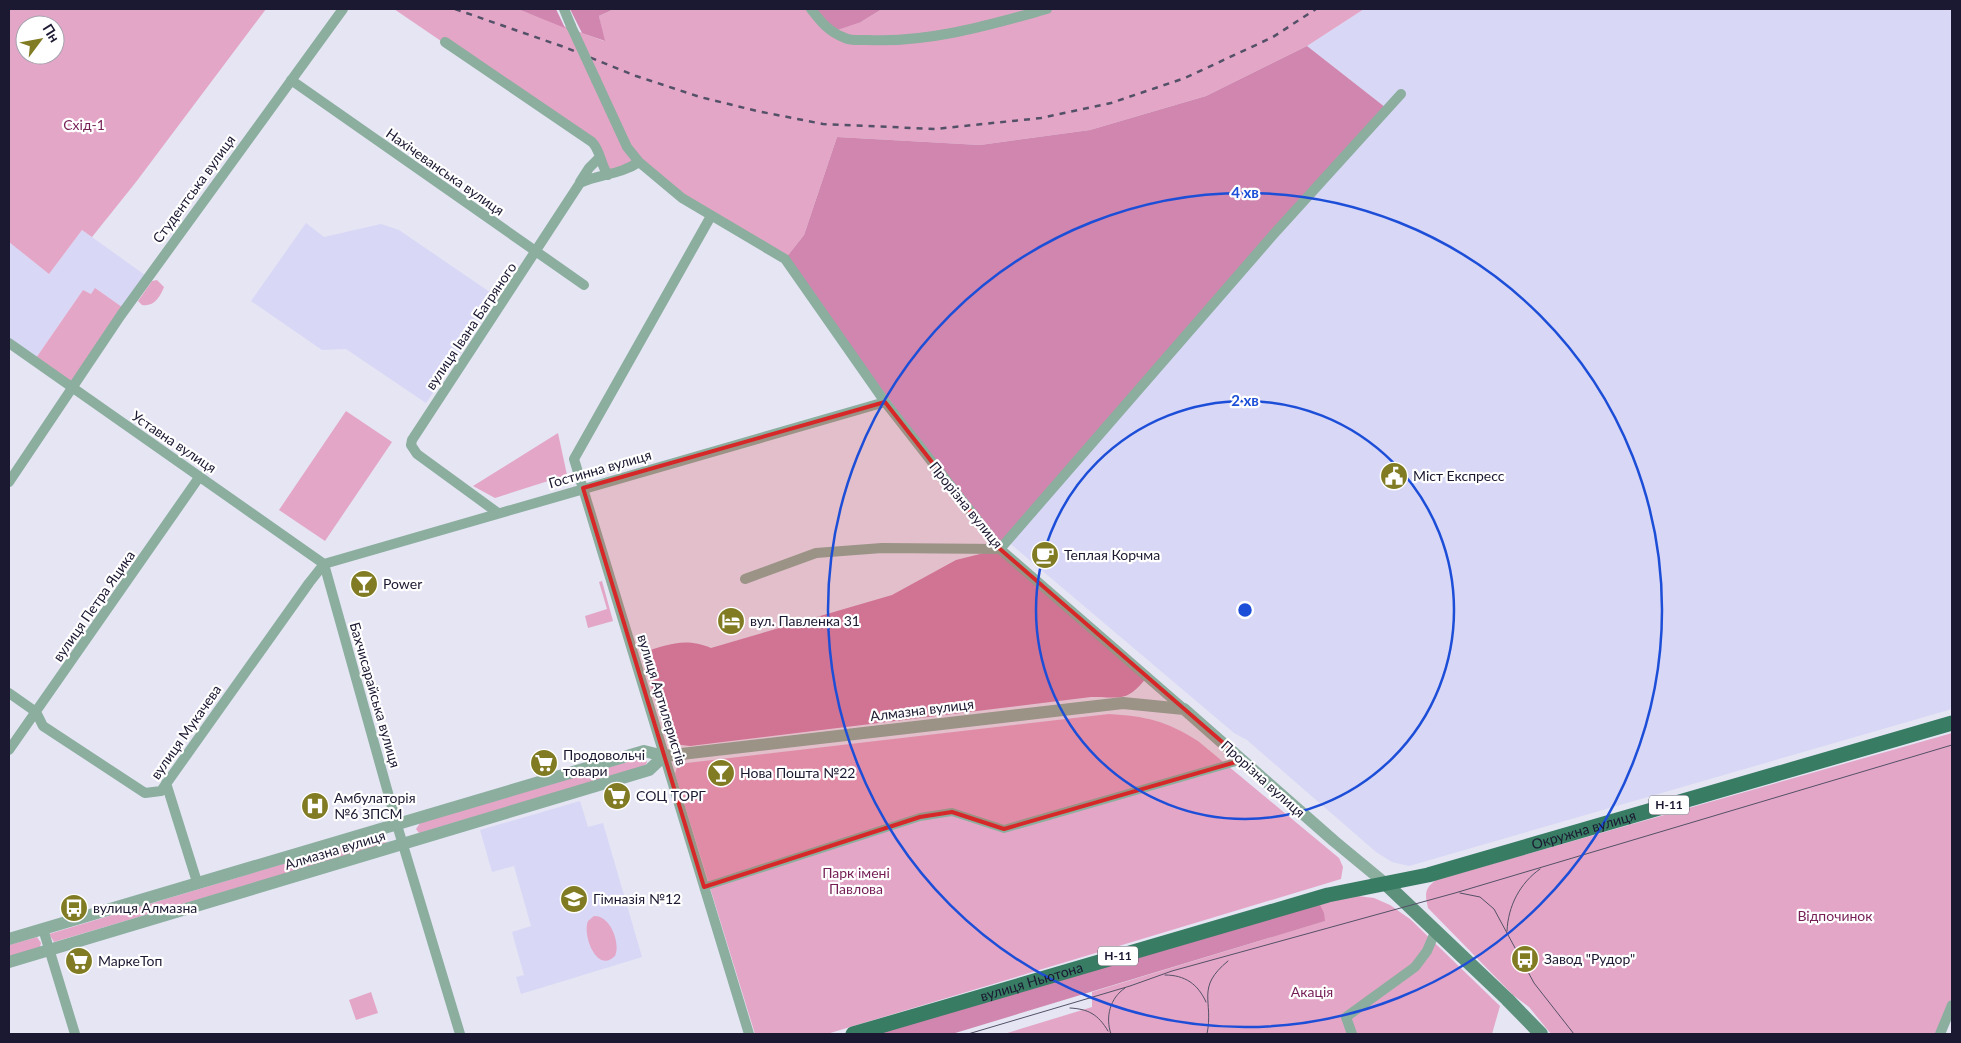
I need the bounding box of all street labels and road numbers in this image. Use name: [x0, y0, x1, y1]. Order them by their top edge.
street label: Нахічеванська вулиця: [383, 124, 508, 219]
street label: Студентська вулиця: [149, 131, 239, 246]
street label: вулиця Івана Багряного: [422, 259, 520, 393]
street label: Уставна вулиця: [129, 407, 220, 476]
street label: Гостинна вулиця: [547, 446, 653, 491]
street label: Прорізна вулиця: [926, 458, 1007, 552]
street label: вулиця Петра Яцика: [49, 547, 138, 664]
street label: Бахчисарайська вулиця: [347, 620, 404, 770]
street label: вулиця Артилеристів: [634, 632, 691, 768]
street label: вулиця Мукачева: [147, 681, 224, 782]
street label: Алмазна вулиця: [869, 695, 975, 724]
street label: Прорізна вулиця: [1218, 737, 1309, 821]
road number: Н-11: [1649, 796, 1689, 814]
street label: Окружна вулиця: [1529, 806, 1638, 853]
street label: Алмазна вулиця: [283, 826, 387, 873]
road number: Н-11: [1098, 946, 1138, 966]
street label: вулиця Ньютона: [978, 958, 1085, 1004]

